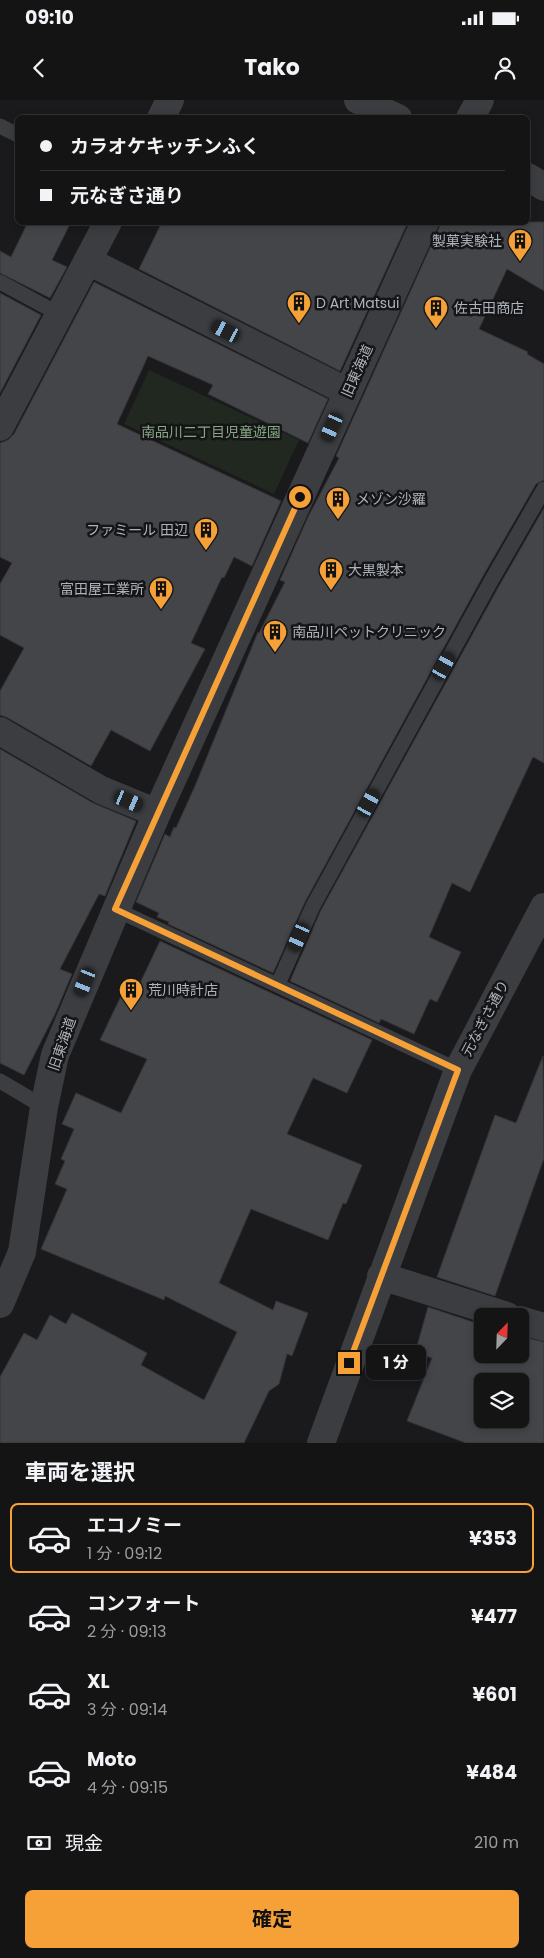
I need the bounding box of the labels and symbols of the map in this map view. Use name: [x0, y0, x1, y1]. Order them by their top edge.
building icon: 製菓実験社: [507, 228, 533, 262]
place label: 製菓実験社: [432, 231, 502, 251]
building icon: D Art Matsui: [286, 290, 312, 324]
place label: D Art Matsui: [316, 293, 399, 313]
building icon: 佐古田商店: [423, 295, 449, 329]
place label: 佐古田商店: [454, 298, 524, 318]
car: [209, 318, 242, 344]
street label: 旧東海道: [336, 341, 378, 401]
car: [319, 410, 344, 444]
park label: 南品川二丁目児童遊園: [141, 422, 281, 442]
route start: [289, 486, 311, 508]
building icon: メゾン沙羅: [325, 486, 351, 520]
place label: メゾン沙羅: [356, 489, 426, 509]
building icon: ファミール 田辺: [193, 517, 219, 551]
place label: ファミール 田辺: [86, 520, 188, 540]
building icon: 大黒製本: [318, 557, 344, 591]
place label: 大黒製本: [348, 560, 404, 580]
building icon: 富田屋工業所: [148, 576, 174, 610]
place label: 富田屋工業所: [60, 579, 144, 599]
building icon: 南品川ペットクリニック: [262, 619, 288, 653]
place label: 南品川ペットクリニック: [292, 622, 446, 642]
car: [430, 649, 457, 683]
car: [355, 786, 382, 820]
car: [112, 788, 145, 814]
car: [286, 920, 311, 954]
car: [72, 965, 97, 999]
street label: 元なぎさ通り: [456, 976, 514, 1060]
building icon: 荒川時計店: [118, 977, 144, 1011]
place label: 荒川時計店: [148, 980, 218, 1000]
street label: 旧東海道: [43, 1014, 81, 1074]
north arrow: [474, 1308, 529, 1362]
callout: 1 分: [366, 1346, 426, 1380]
route end: [338, 1352, 360, 1374]

